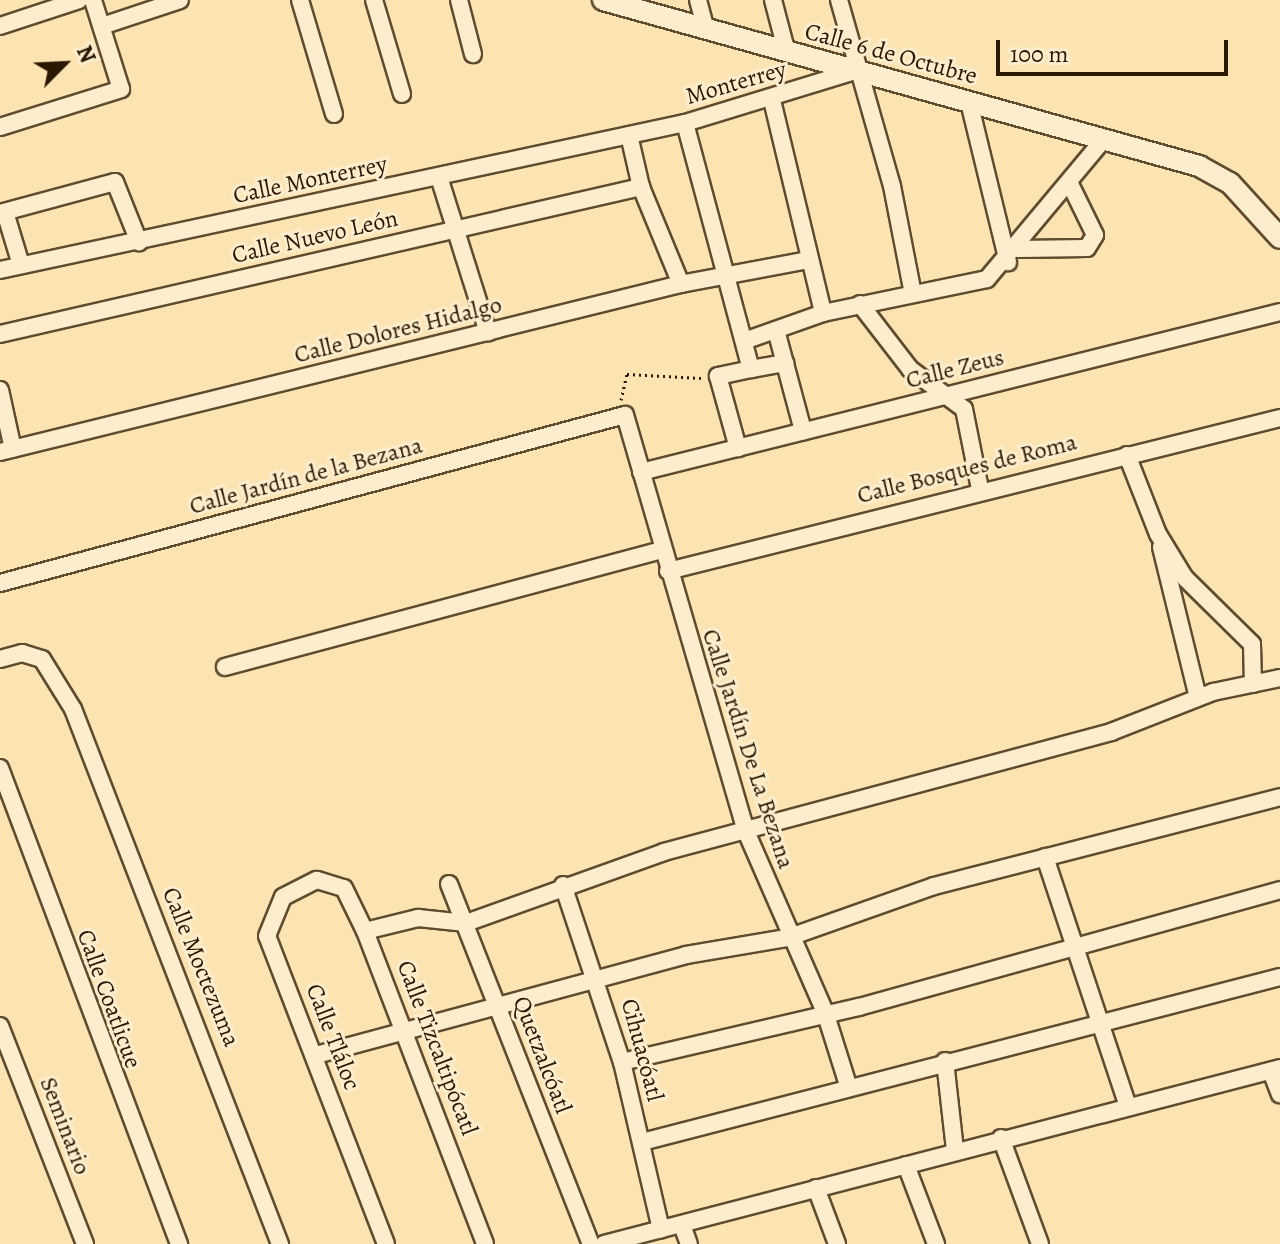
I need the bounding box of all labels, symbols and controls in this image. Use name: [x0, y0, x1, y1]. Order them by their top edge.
street label: Calle 6 de Octubre: [802, 17, 980, 91]
north arrow: [24, 24, 104, 104]
scale bar: [1000, 24, 1232, 74]
text: 100 m: [1010, 38, 1069, 70]
text: N: [69, 41, 103, 68]
street label: Monterrey: [682, 55, 790, 111]
street label: Calle Monterrey: [230, 150, 390, 210]
street label: Calle Nuevo León: [229, 204, 401, 270]
street label: Calle Dolores Hidalgo: [291, 290, 505, 370]
street label: Calle Zeus: [903, 343, 1007, 395]
street label: Calle Bosques de Roma: [854, 428, 1080, 510]
street label: Calle Jardín de la Bezana: [186, 431, 426, 521]
street label: Calle Jardín De La Bezana: [696, 626, 800, 872]
street label: Calle Moctezuma: [156, 883, 246, 1051]
street label: Calle Coatlicue: [71, 926, 147, 1072]
street label: Calle Tizcaltipócatl: [390, 957, 484, 1139]
street label: Calle Tláloc: [300, 980, 366, 1094]
street label: Quetzalcóatl: [506, 992, 578, 1118]
street label: Cihuacóatl: [614, 996, 670, 1104]
street label: Seminario: [33, 1073, 97, 1179]

